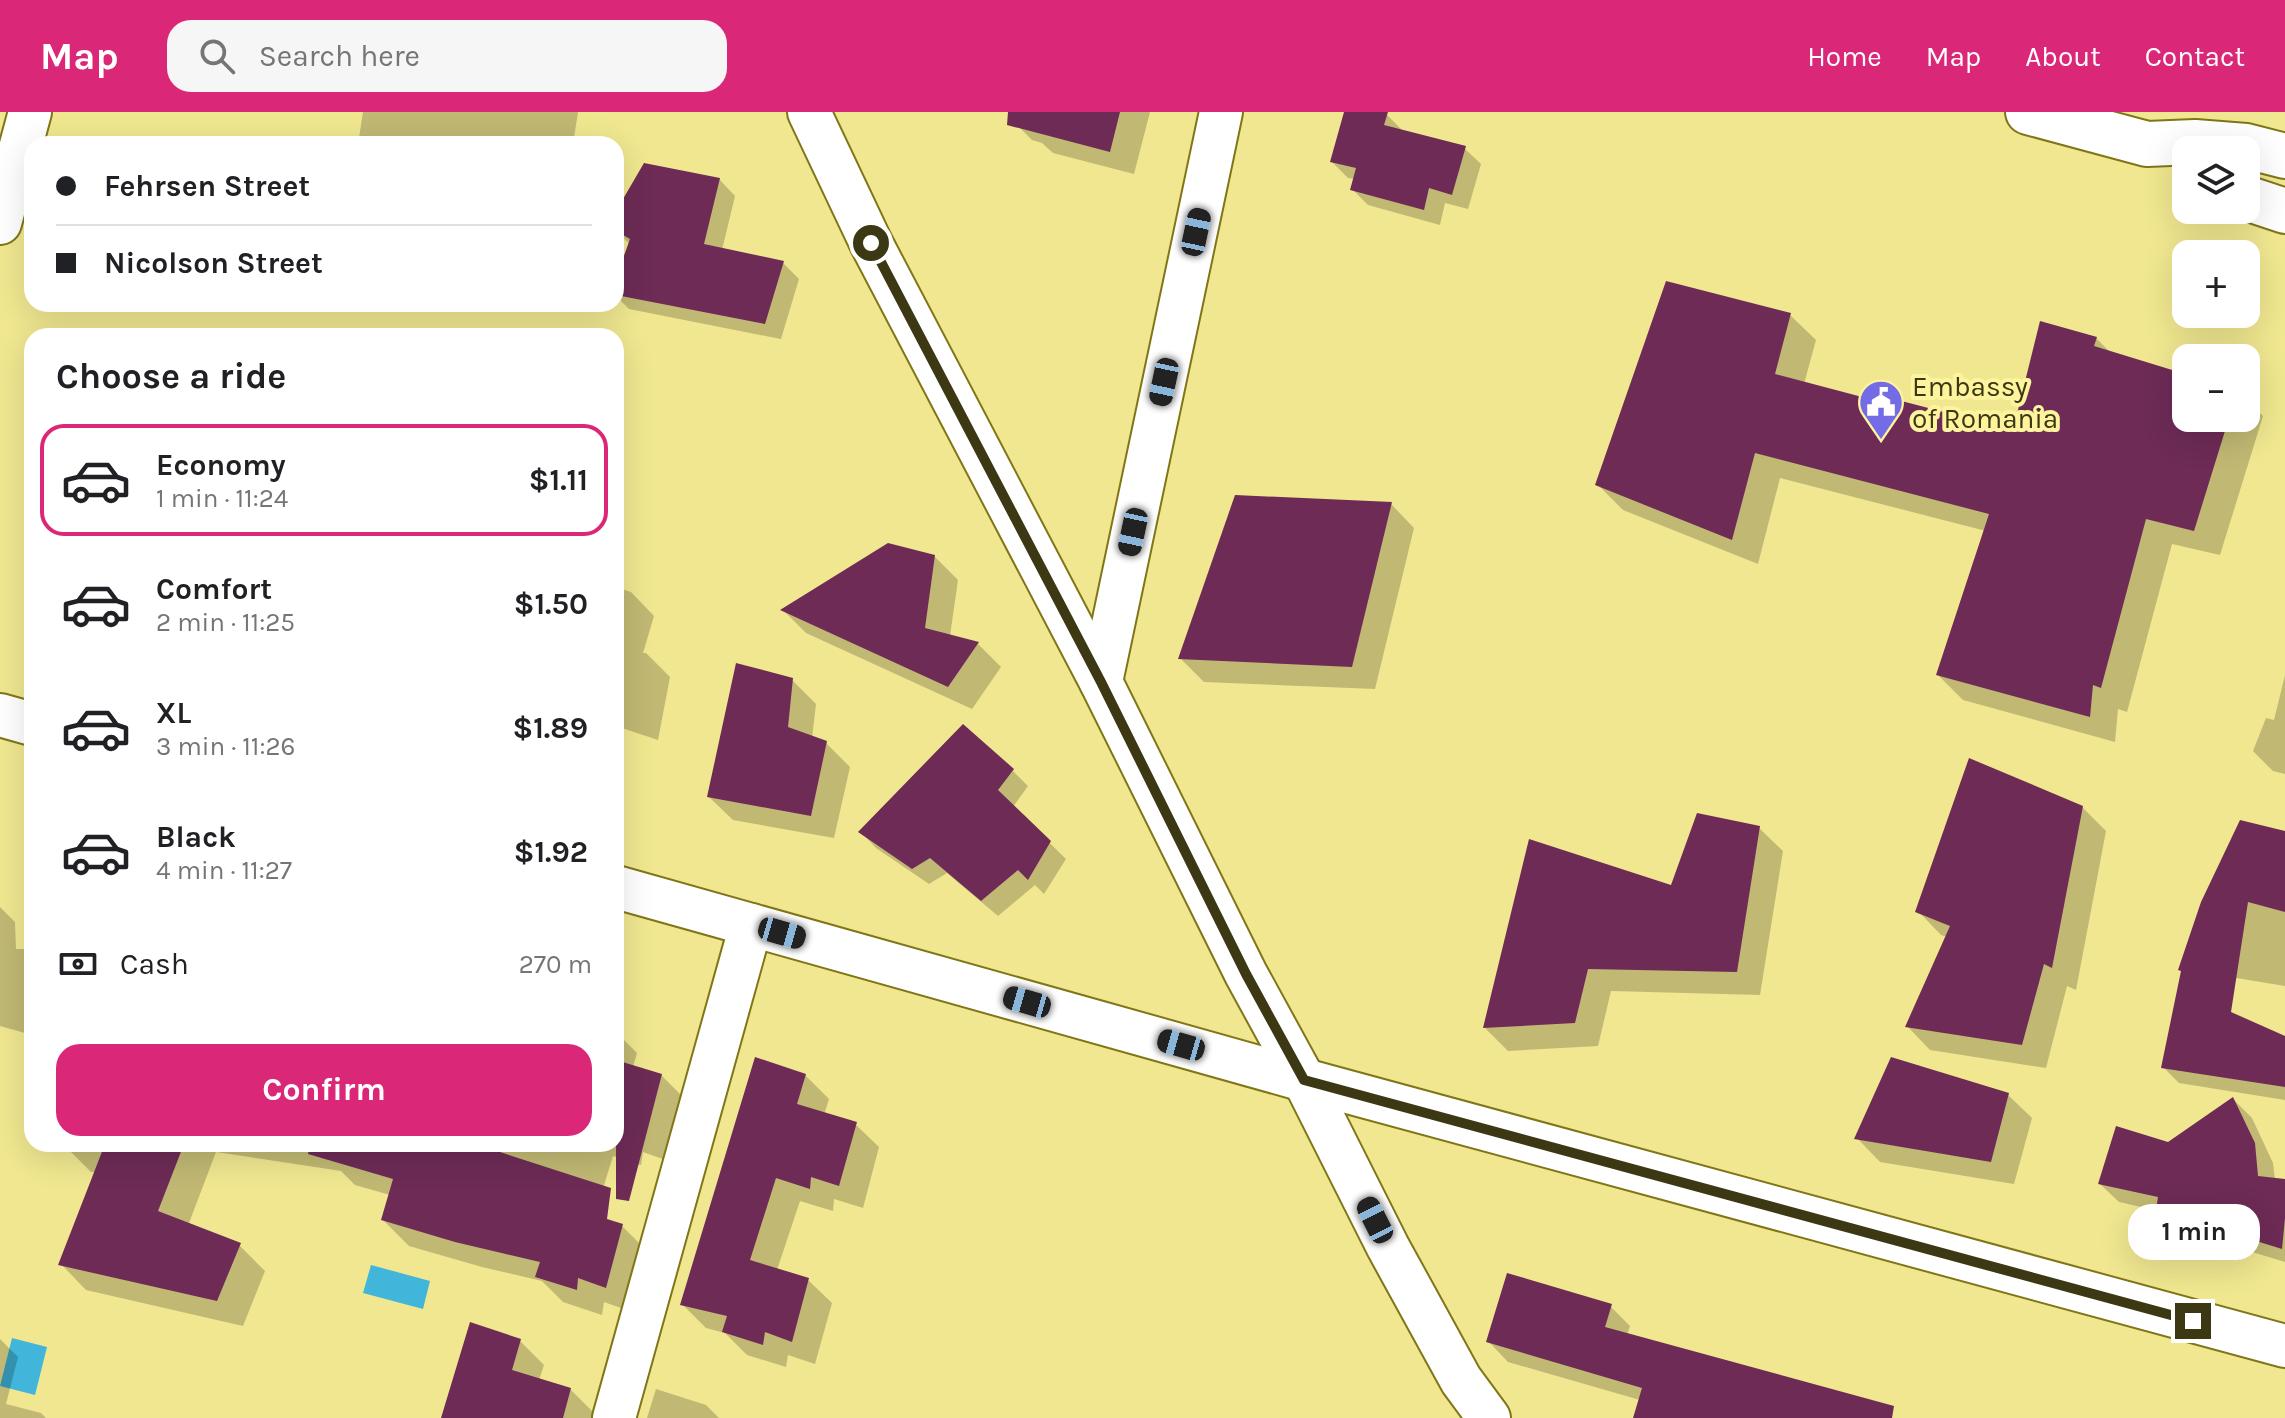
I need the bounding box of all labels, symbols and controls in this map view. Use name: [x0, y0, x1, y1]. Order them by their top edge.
search box: [167, 20, 727, 92]
text: Map: [40, 34, 119, 79]
icon: search: [195, 34, 239, 78]
text: Search here: [259, 38, 420, 74]
text: Home: [1807, 40, 1882, 73]
text: Map: [1926, 40, 1981, 73]
text: About: [2025, 40, 2101, 73]
text: Contact: [2145, 40, 2245, 73]
map controls: [2172, 136, 2260, 432]
button: layers: [2172, 136, 2260, 224]
text: Fehrsen Street: [104, 168, 310, 204]
car: [1179, 206, 1213, 258]
route start: [853, 225, 889, 261]
button: +: [2172, 240, 2260, 328]
text: Nicolson Street: [104, 245, 323, 281]
button: −: [2172, 344, 2260, 432]
text: Choose a ride: [56, 355, 286, 397]
car: [1147, 356, 1181, 408]
place label: Embassy of Romania: [1912, 370, 2058, 435]
public building icon: Embassy of Romania: [1857, 378, 1905, 441]
icon: car: [60, 444, 132, 516]
text: Economy: [156, 447, 286, 483]
text: $1.11: [529, 462, 588, 498]
text: 1 min · 11:24: [156, 483, 288, 514]
car: [1116, 506, 1150, 558]
icon: car: [60, 568, 132, 640]
text: Comfort: [156, 571, 272, 607]
text: $1.50: [514, 586, 588, 622]
text: 2 min · 11:25: [156, 607, 295, 638]
icon: car: [60, 692, 132, 764]
text: XL: [156, 695, 191, 731]
text: $1.89: [512, 710, 588, 746]
text: 3 min · 11:26: [156, 731, 295, 762]
icon: car: [60, 816, 132, 888]
text: Black: [156, 819, 236, 855]
text: $1.92: [514, 834, 588, 870]
text: 4 min · 11:27: [156, 855, 292, 886]
car: [756, 915, 808, 951]
icon: cash: [56, 942, 100, 986]
text: Cash: [120, 946, 189, 982]
text: 270 m: [519, 949, 592, 980]
car: [1001, 984, 1053, 1020]
car: [1155, 1027, 1207, 1063]
button: Confirm: [56, 1044, 592, 1136]
car: [1353, 1193, 1397, 1247]
callout: 1 min: [2127, 1205, 2259, 1261]
text: 1 min: [2161, 1216, 2227, 1247]
route end: [2175, 1303, 2211, 1339]

